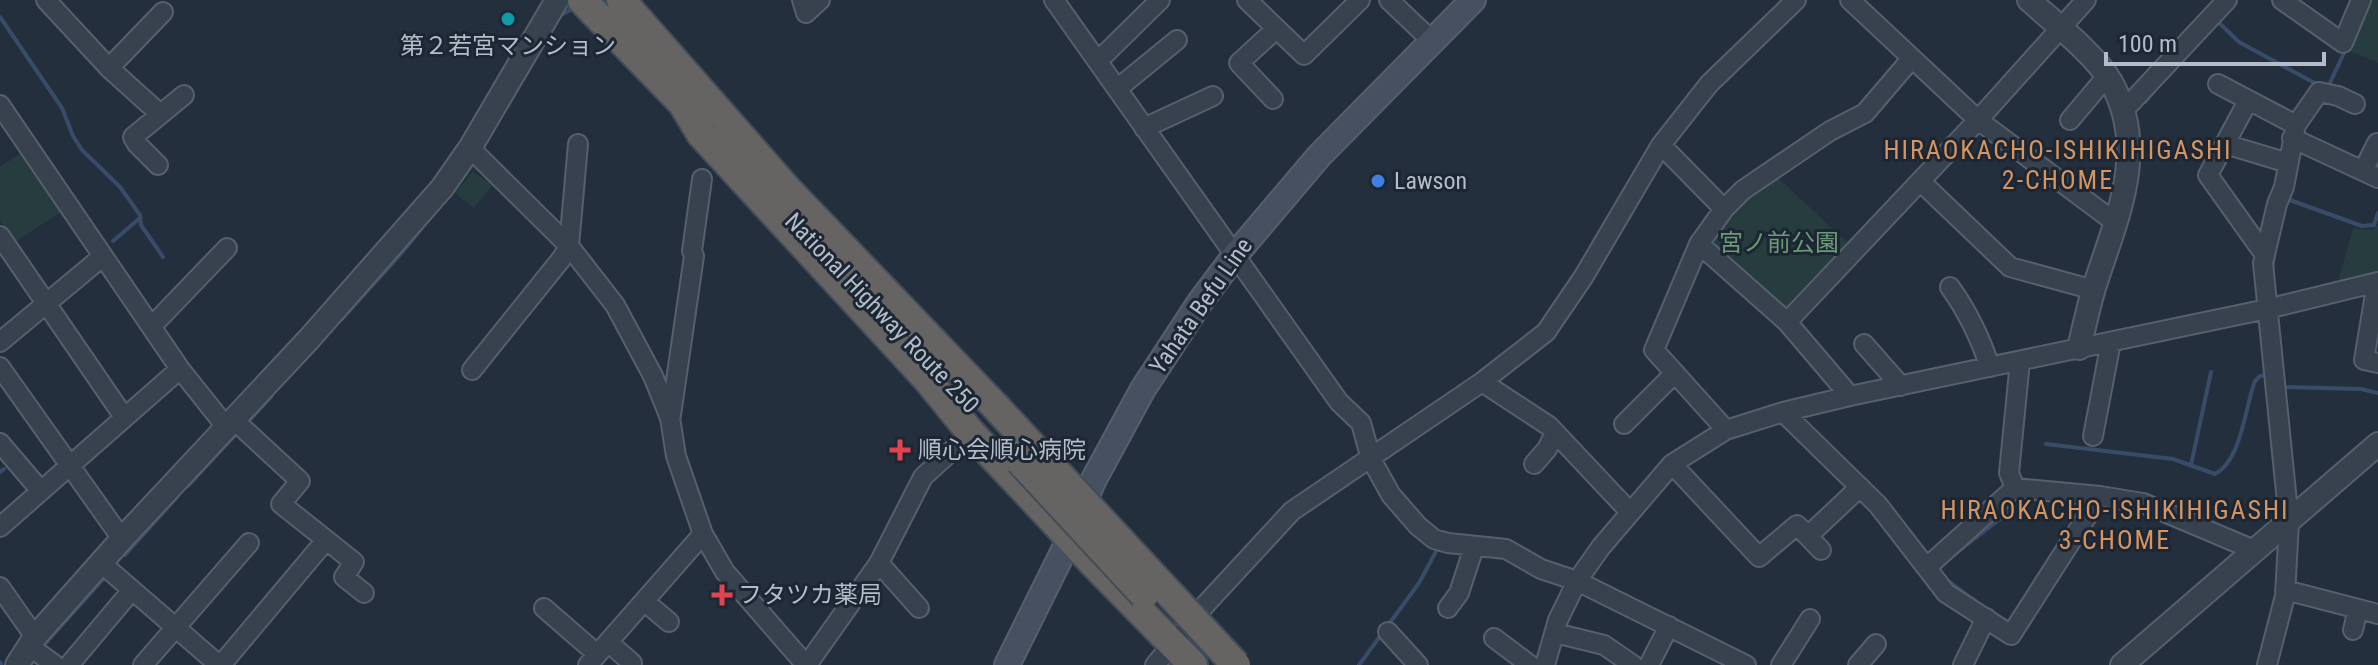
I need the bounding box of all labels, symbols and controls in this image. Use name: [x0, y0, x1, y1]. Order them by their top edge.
marker: 第２若宮マンション: [499, 10, 517, 28]
scale bar: [2106, 16, 2324, 66]
text: 100 m: [2118, 30, 2177, 58]
place label: 第２若宮マンション: [400, 32, 616, 60]
district label: HIRAOKACHO-ISHIKIHIGASHI 2-CHOME: [1883, 135, 2233, 195]
place label: Lawson: [1394, 167, 1467, 195]
marker: Lawson: [1369, 172, 1387, 190]
street label: National Highway Route 250: [779, 207, 985, 419]
park label: 宮ノ前公園: [1719, 229, 1839, 257]
street label: Yahata Befu Line: [1144, 233, 1258, 379]
place label: 順心会順心病院: [918, 436, 1086, 464]
marker: 順心会順心病院: [889, 439, 911, 461]
district label: HIRAOKACHO-ISHIKIHIGASHI 3-CHOME: [1940, 495, 2290, 555]
place label: フタツカ薬局: [738, 581, 882, 609]
marker: フタツカ薬局: [713, 586, 731, 604]

